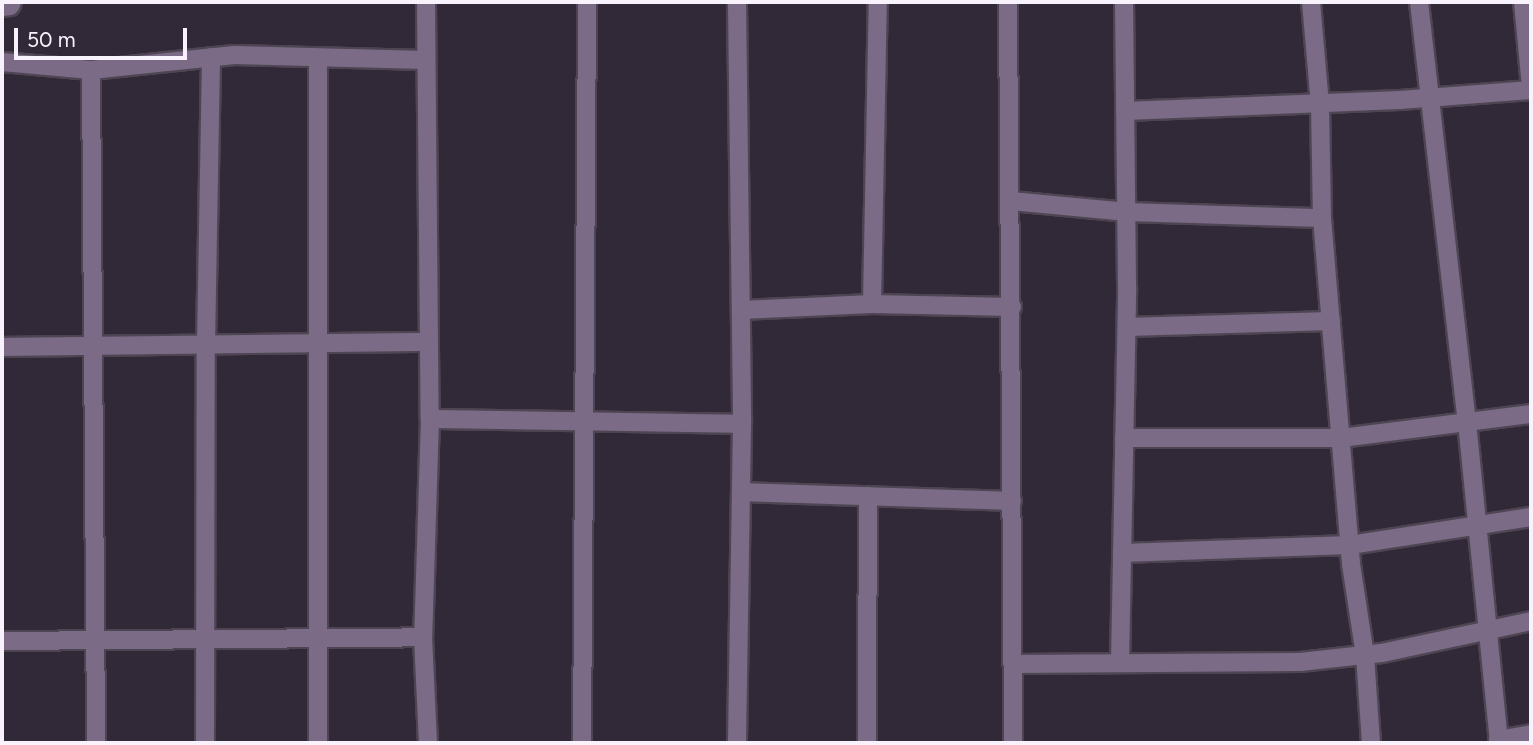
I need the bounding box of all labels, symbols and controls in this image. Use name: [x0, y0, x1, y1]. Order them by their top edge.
scale bar: [18, 14, 191, 58]
text: 50 m: [27, 27, 76, 52]

